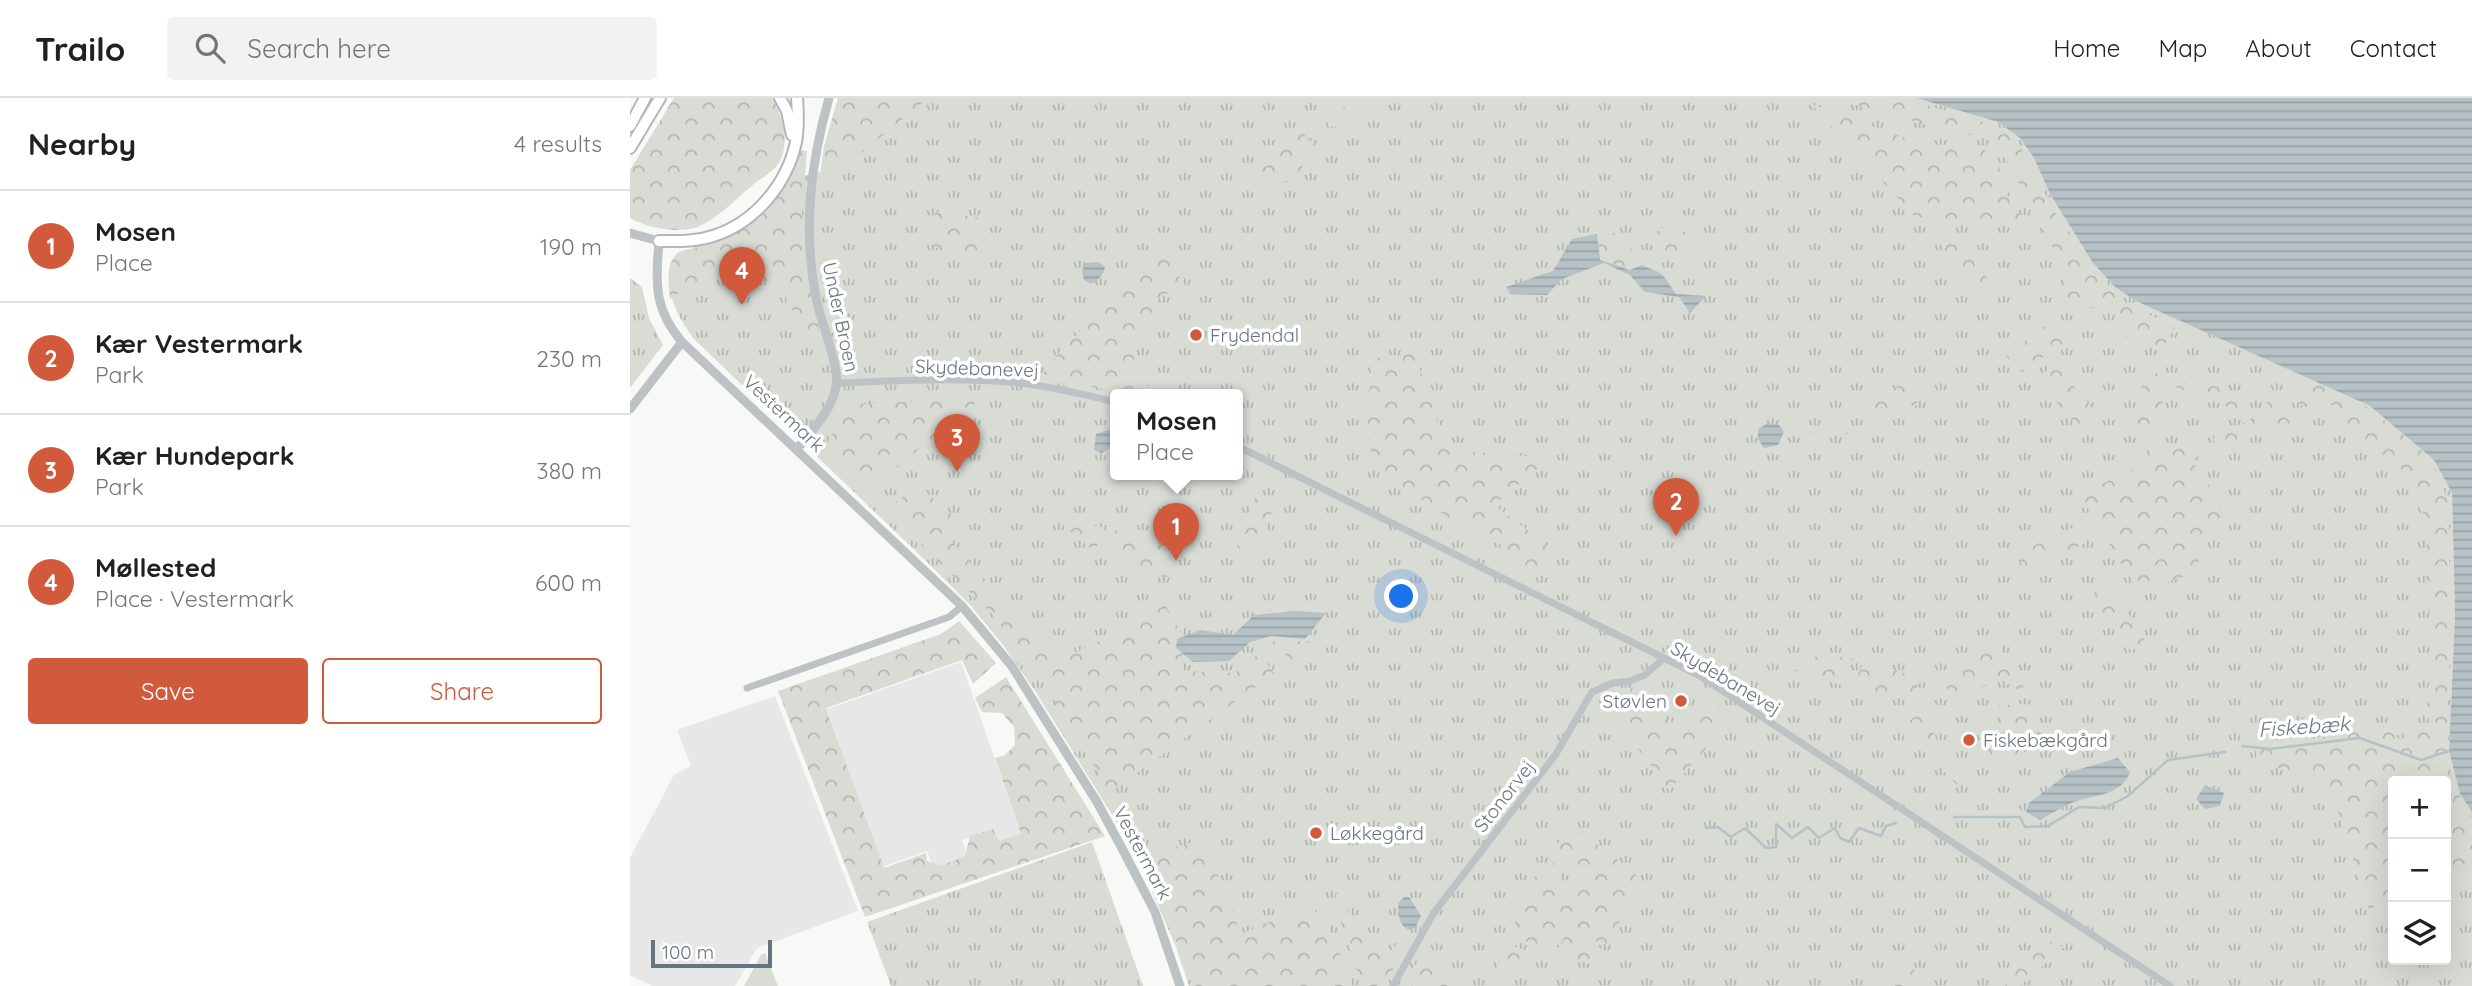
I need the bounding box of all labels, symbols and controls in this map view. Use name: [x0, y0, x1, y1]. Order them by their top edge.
search box: [167, 17, 657, 80]
text: Trailo: [35, 28, 125, 69]
icon: search: [191, 29, 229, 67]
text: Search here: [247, 32, 391, 65]
text: Home: [2053, 33, 2120, 63]
text: Map: [2158, 33, 2207, 63]
text: About: [2245, 33, 2312, 63]
text: Contact: [2350, 33, 2437, 63]
text: Nearby: [28, 125, 136, 163]
text: 4 results: [514, 129, 602, 158]
text: Mosen: [95, 215, 176, 248]
text: 1: [47, 232, 55, 261]
text: 190 m: [540, 232, 602, 261]
pin: 4: [719, 247, 765, 305]
text: Place: [95, 248, 153, 277]
street label: Under Broen: [818, 260, 864, 374]
place label: Frydendal: [1210, 323, 1299, 347]
text: Kær Vestermark: [95, 327, 303, 360]
marker: Frydendal: [1188, 327, 1204, 343]
text: 2: [44, 344, 58, 373]
text: 230 m: [536, 344, 602, 373]
street label: Skydebanevej: [914, 354, 1040, 382]
text: Park: [95, 360, 144, 389]
street label: Vestermark: [738, 369, 830, 457]
popup: [1110, 389, 1243, 480]
text: Mosen: [1136, 404, 1217, 437]
pin: 3: [934, 414, 980, 472]
text: Place: [1136, 437, 1194, 466]
text: Kær Hundepark: [95, 439, 295, 472]
text: 3: [45, 456, 57, 485]
text: 380 m: [537, 456, 602, 485]
text: Park: [95, 472, 144, 501]
pin: 2: [1653, 478, 1699, 536]
pin: 1: [1153, 503, 1199, 561]
text: Møllested: [95, 551, 216, 584]
text: 4: [44, 568, 58, 597]
text: 600 m: [535, 568, 602, 597]
your location: [1384, 579, 1418, 613]
text: Place · Vestermark: [95, 584, 294, 613]
street label: Skydebanevej: [1667, 636, 1785, 720]
button: Save: [28, 658, 308, 724]
button: Share: [322, 658, 602, 724]
place label: Støvlen: [1603, 689, 1667, 713]
marker: Støvlen: [1673, 693, 1689, 709]
water label: Fiskebæk: [2257, 710, 2352, 742]
place label: Fiskebækgård: [1983, 728, 2108, 752]
marker: Fiskebækgård: [1961, 732, 1977, 748]
street label: Stonorvej: [1468, 755, 1540, 837]
map controls: [2388, 776, 2451, 965]
button: +: [2388, 776, 2451, 839]
street label: Vestermark: [1108, 802, 1178, 904]
place label: Løkkegård: [1330, 821, 1424, 845]
marker: Løkkegård: [1308, 825, 1324, 841]
button: −: [2388, 839, 2451, 902]
button: layers: [2388, 902, 2451, 965]
scale bar: [651, 937, 772, 969]
text: 100 m: [662, 940, 714, 964]

